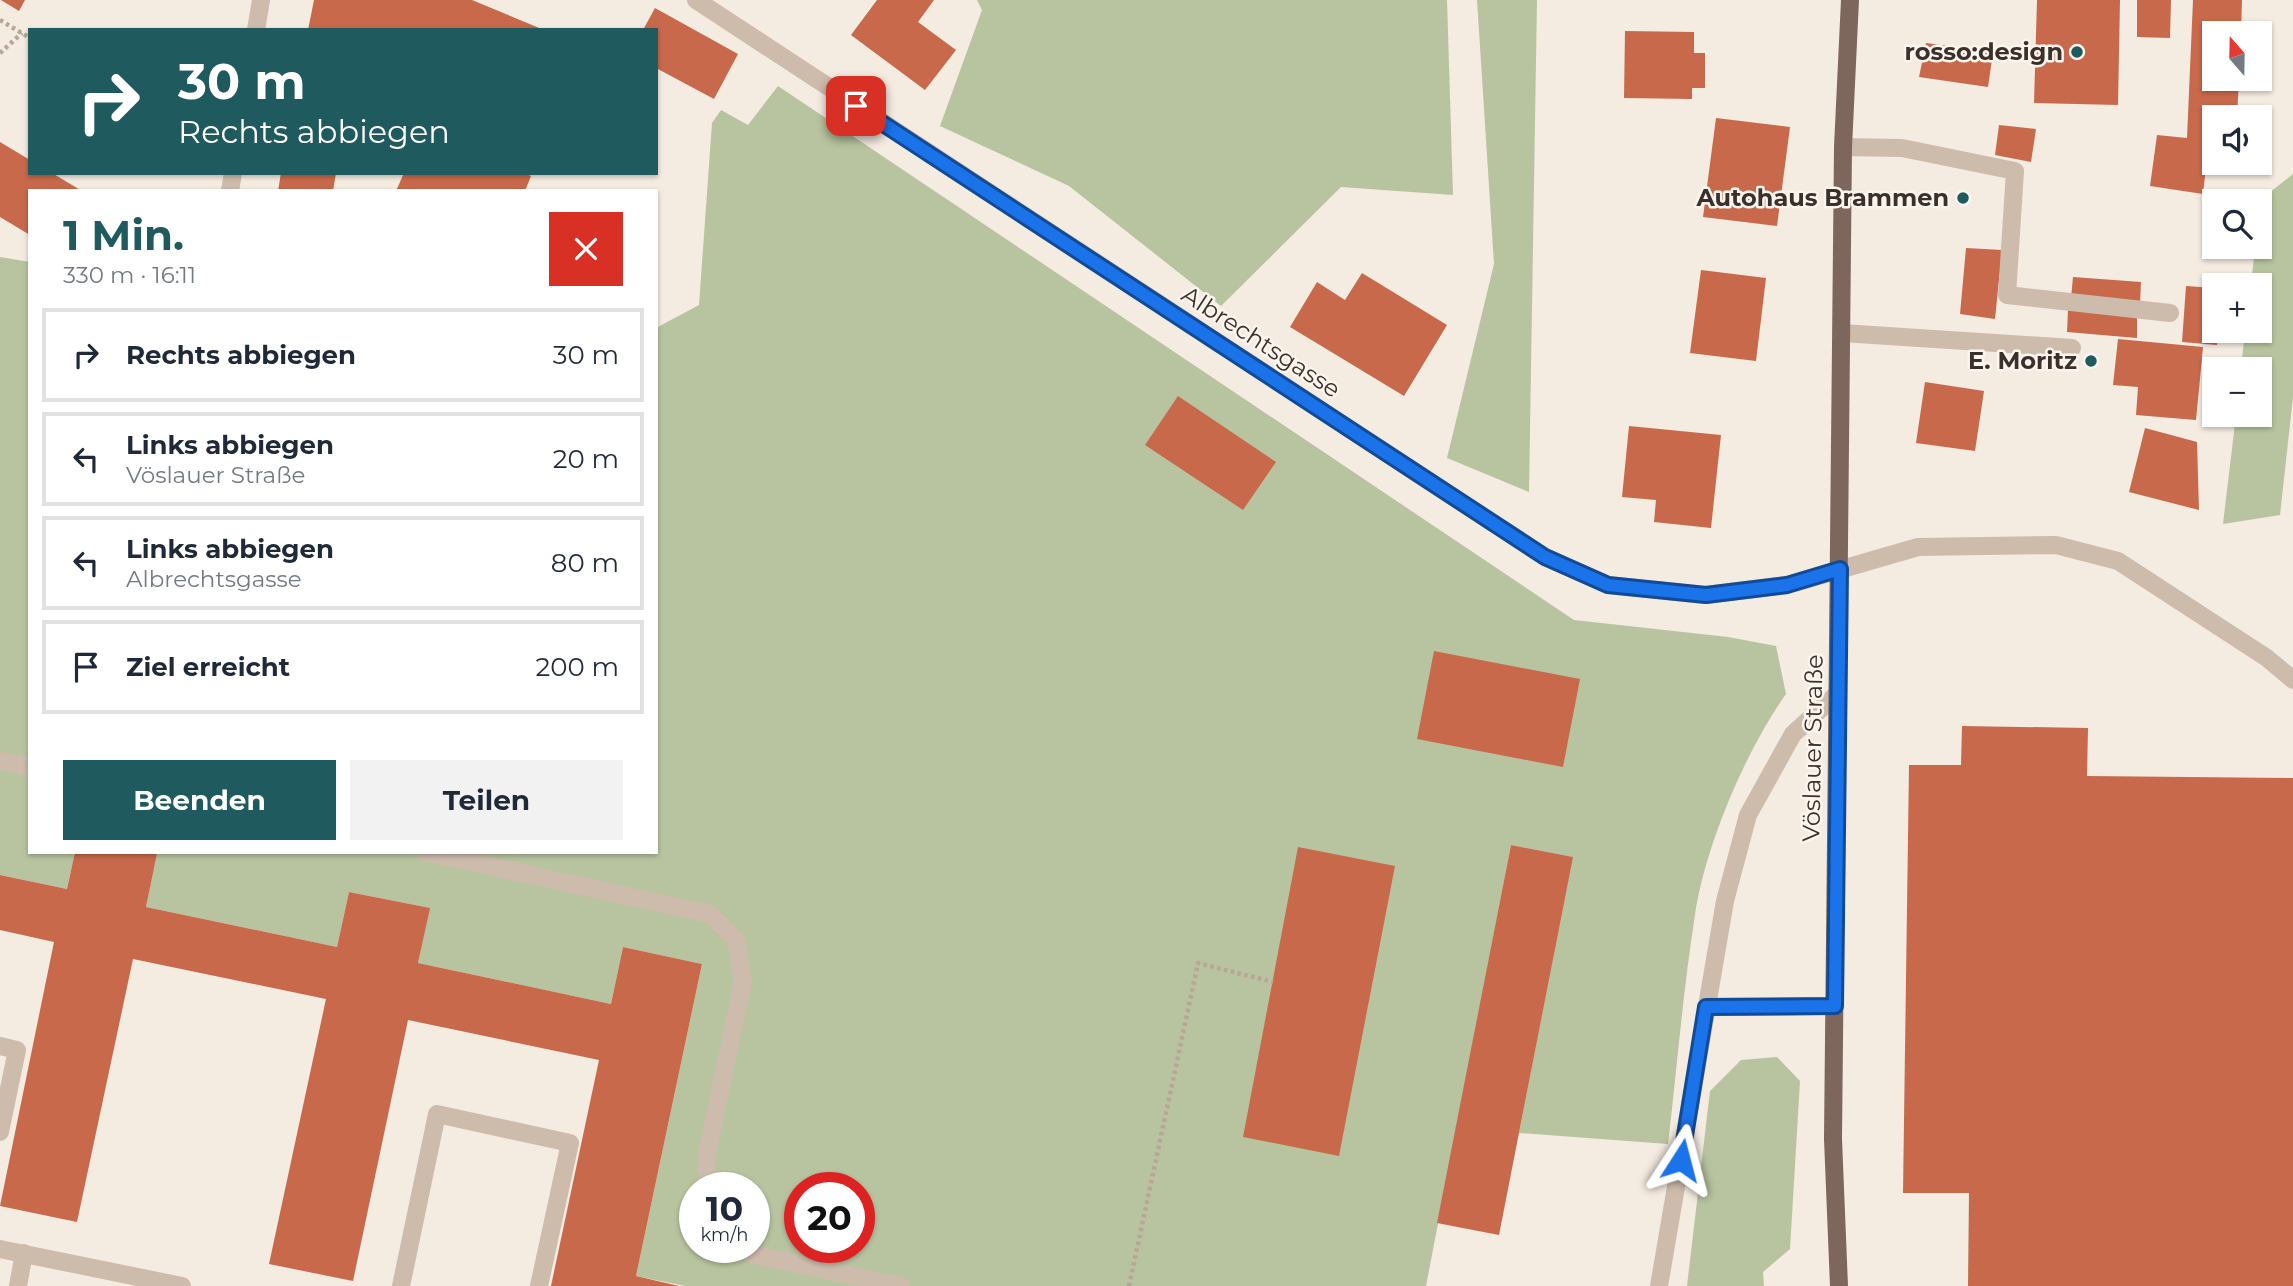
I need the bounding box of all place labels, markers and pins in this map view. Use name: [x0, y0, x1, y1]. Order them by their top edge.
place label: rosso:design: [1905, 37, 2063, 66]
marker: rosso:design: [2069, 44, 2085, 60]
pin: [826, 76, 886, 136]
place label: Autohaus Brammen: [1695, 183, 1949, 212]
marker: Autohaus Brammen: [1955, 190, 1971, 206]
place label: E. Moritz: [1968, 346, 2077, 375]
marker: E. Moritz: [2083, 353, 2099, 369]

